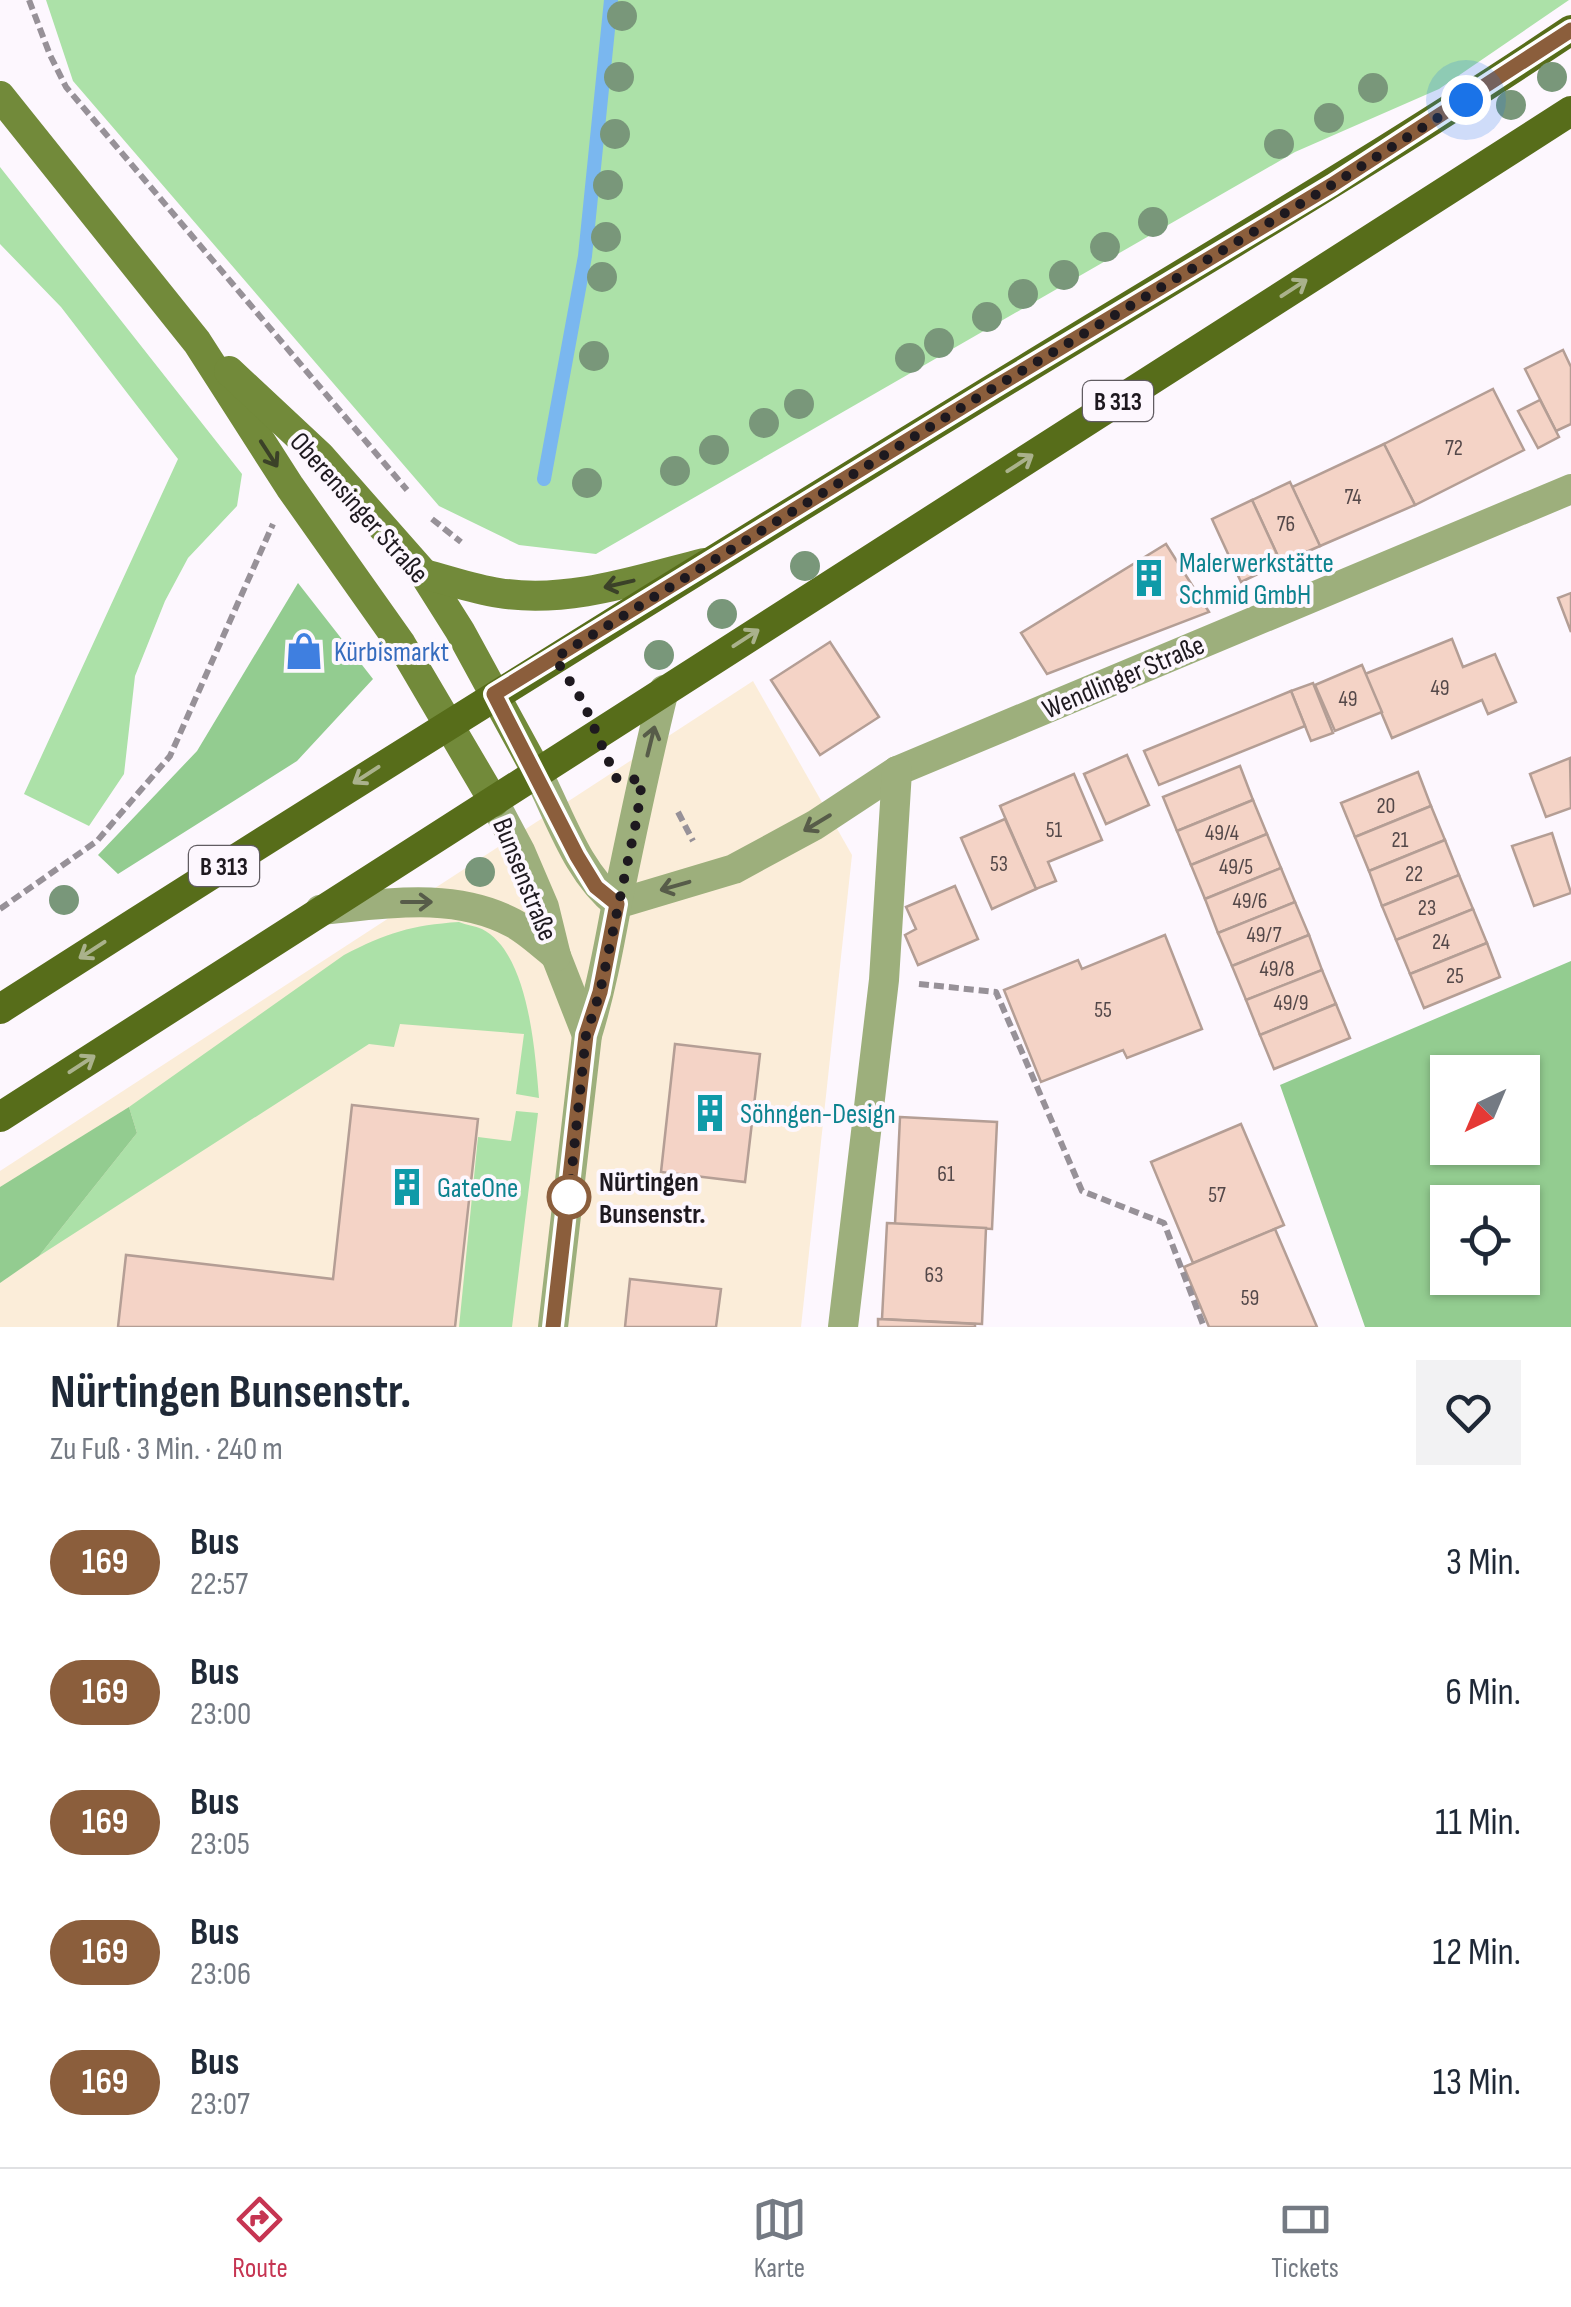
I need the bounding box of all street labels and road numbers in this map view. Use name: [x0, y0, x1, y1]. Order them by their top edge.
road number: B 313: [1083, 381, 1153, 421]
street label: Oberensinger Straße: [283, 426, 435, 590]
street label: Wendlinger Straße: [1038, 629, 1209, 726]
street label: Bunsenstraße: [485, 813, 564, 946]
road number: B 313: [189, 846, 259, 886]

